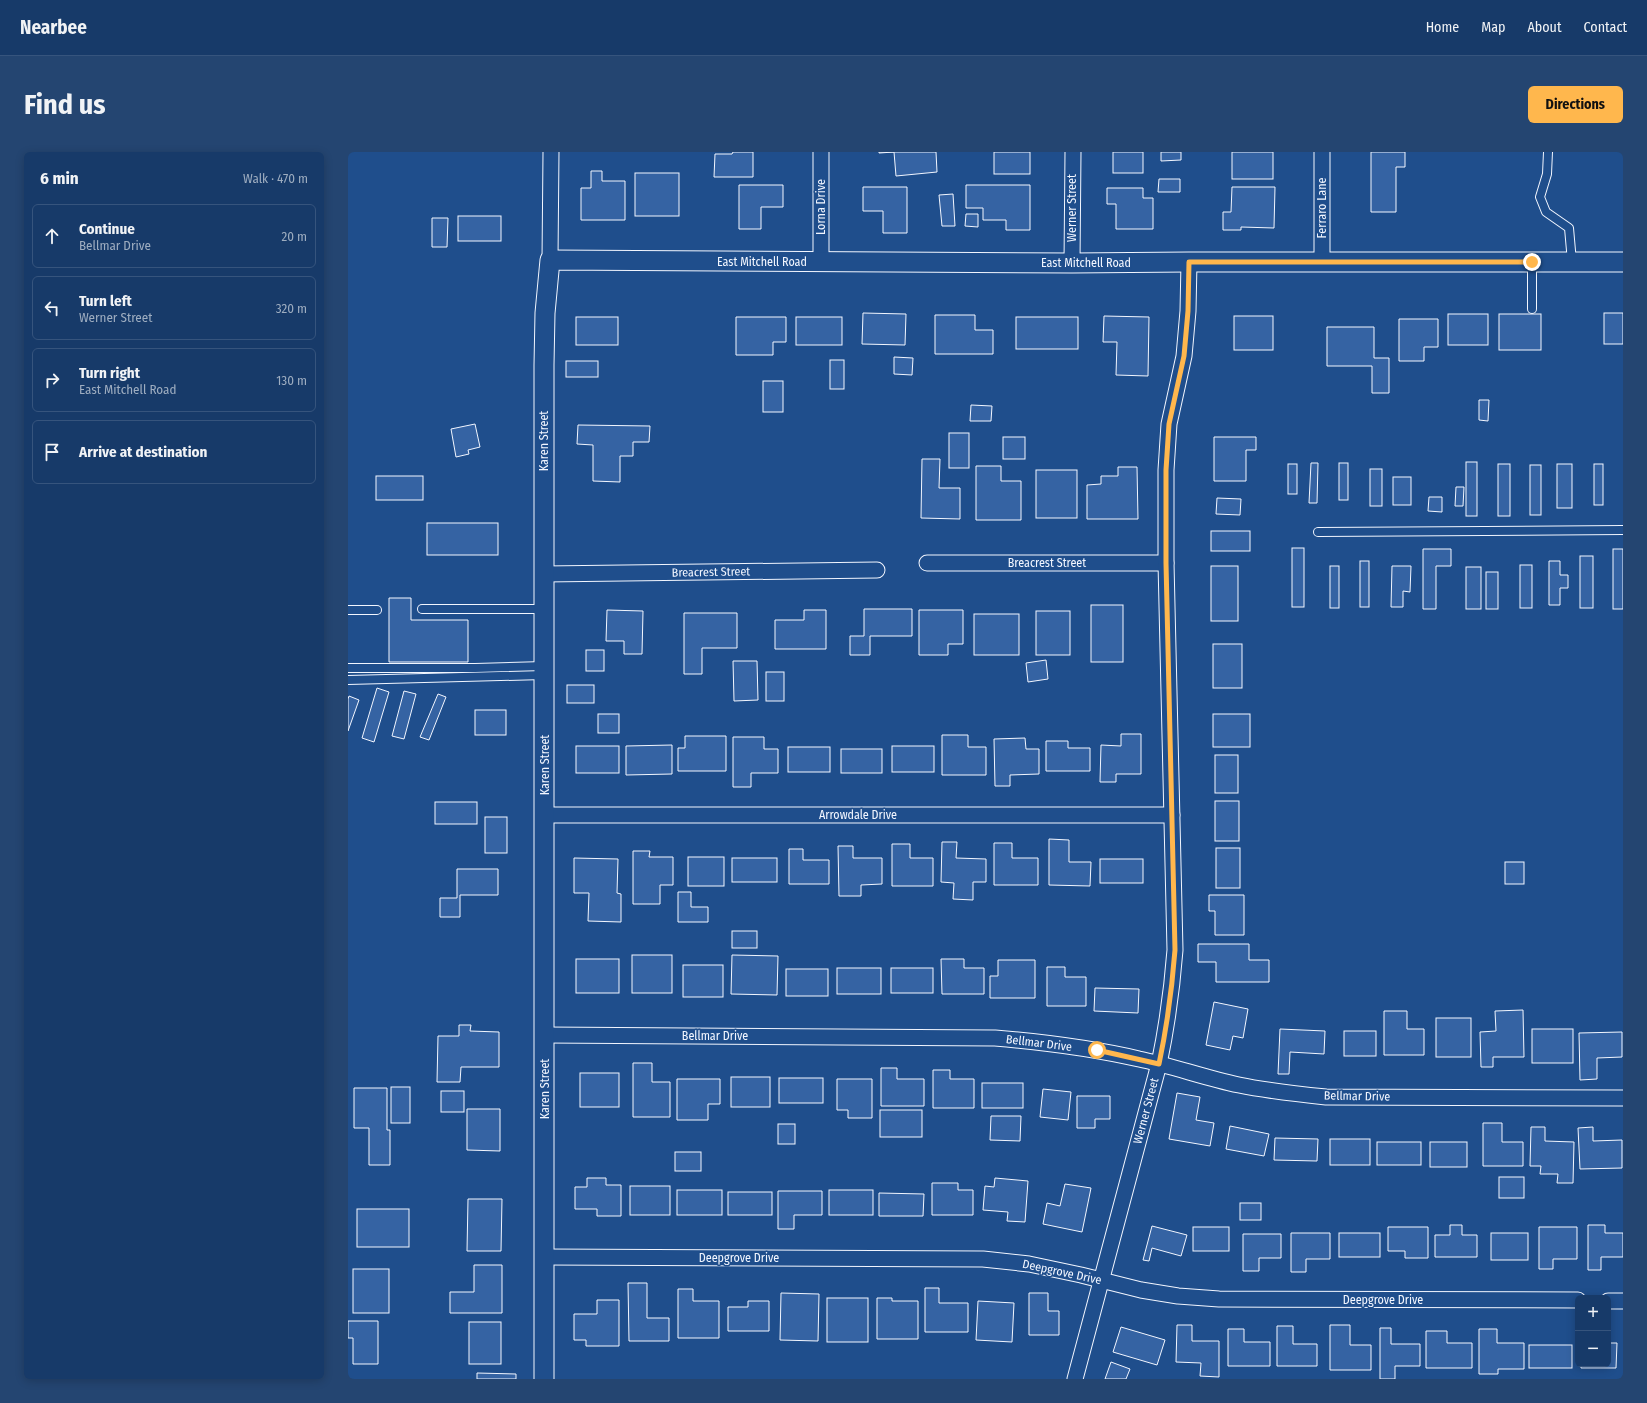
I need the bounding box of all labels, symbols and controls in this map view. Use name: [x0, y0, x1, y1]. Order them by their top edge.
text: Nearbee: [20, 16, 87, 39]
text: Home: [1426, 19, 1459, 36]
text: Map: [1481, 19, 1505, 36]
text: About: [1527, 19, 1562, 36]
text: Contact: [1584, 19, 1627, 36]
button: Directions: [1528, 86, 1623, 123]
text: Find us: [24, 88, 106, 121]
text: 6 min: [40, 168, 79, 189]
text: Walk · 470 m: [243, 171, 308, 186]
street label: Werner Street: [1065, 174, 1079, 242]
street label: Ferraro Lane: [1315, 177, 1329, 239]
street label: Lorna Drive: [814, 179, 828, 235]
text: Continue: [79, 220, 135, 238]
icon: ahead: [41, 225, 63, 247]
text: 20 m: [281, 229, 307, 244]
text: Bellmar Drive: [79, 238, 151, 253]
route end: [1523, 253, 1541, 271]
street label: East Mitchell Road: [717, 255, 807, 269]
street label: East Mitchell Road: [1041, 256, 1131, 270]
text: Turn left: [79, 292, 132, 310]
icon: left: [41, 297, 63, 319]
text: 320 m: [276, 301, 307, 316]
text: Werner Street: [79, 310, 152, 325]
text: Turn right: [79, 364, 140, 382]
icon: right: [41, 369, 63, 391]
text: 130 m: [276, 373, 307, 388]
text: East Mitchell Road: [79, 382, 176, 397]
street label: Karen Street: [537, 411, 551, 471]
icon: arrive: [41, 441, 63, 463]
text: Arrive at destination: [79, 443, 207, 461]
street label: Breacrest Street: [1008, 556, 1086, 570]
street label: Breacrest Street: [672, 564, 750, 580]
street label: Karen Street: [538, 735, 552, 795]
street label: Arrowdale Drive: [819, 808, 897, 822]
street label: Bellmar Drive: [682, 1029, 748, 1043]
street label: Bellmar Drive: [1005, 1032, 1073, 1054]
route start: [1088, 1041, 1106, 1059]
street label: Karen Street: [538, 1059, 552, 1119]
street label: Werner Street: [1130, 1076, 1162, 1146]
street label: Bellmar Drive: [1324, 1088, 1390, 1104]
street label: Deepgrove Drive: [699, 1251, 779, 1265]
street label: Deepgrove Drive: [1021, 1257, 1103, 1287]
street label: Deepgrove Drive: [1343, 1293, 1423, 1307]
map controls: [1575, 1295, 1611, 1367]
button: +: [1575, 1295, 1611, 1331]
button: −: [1575, 1331, 1611, 1367]

